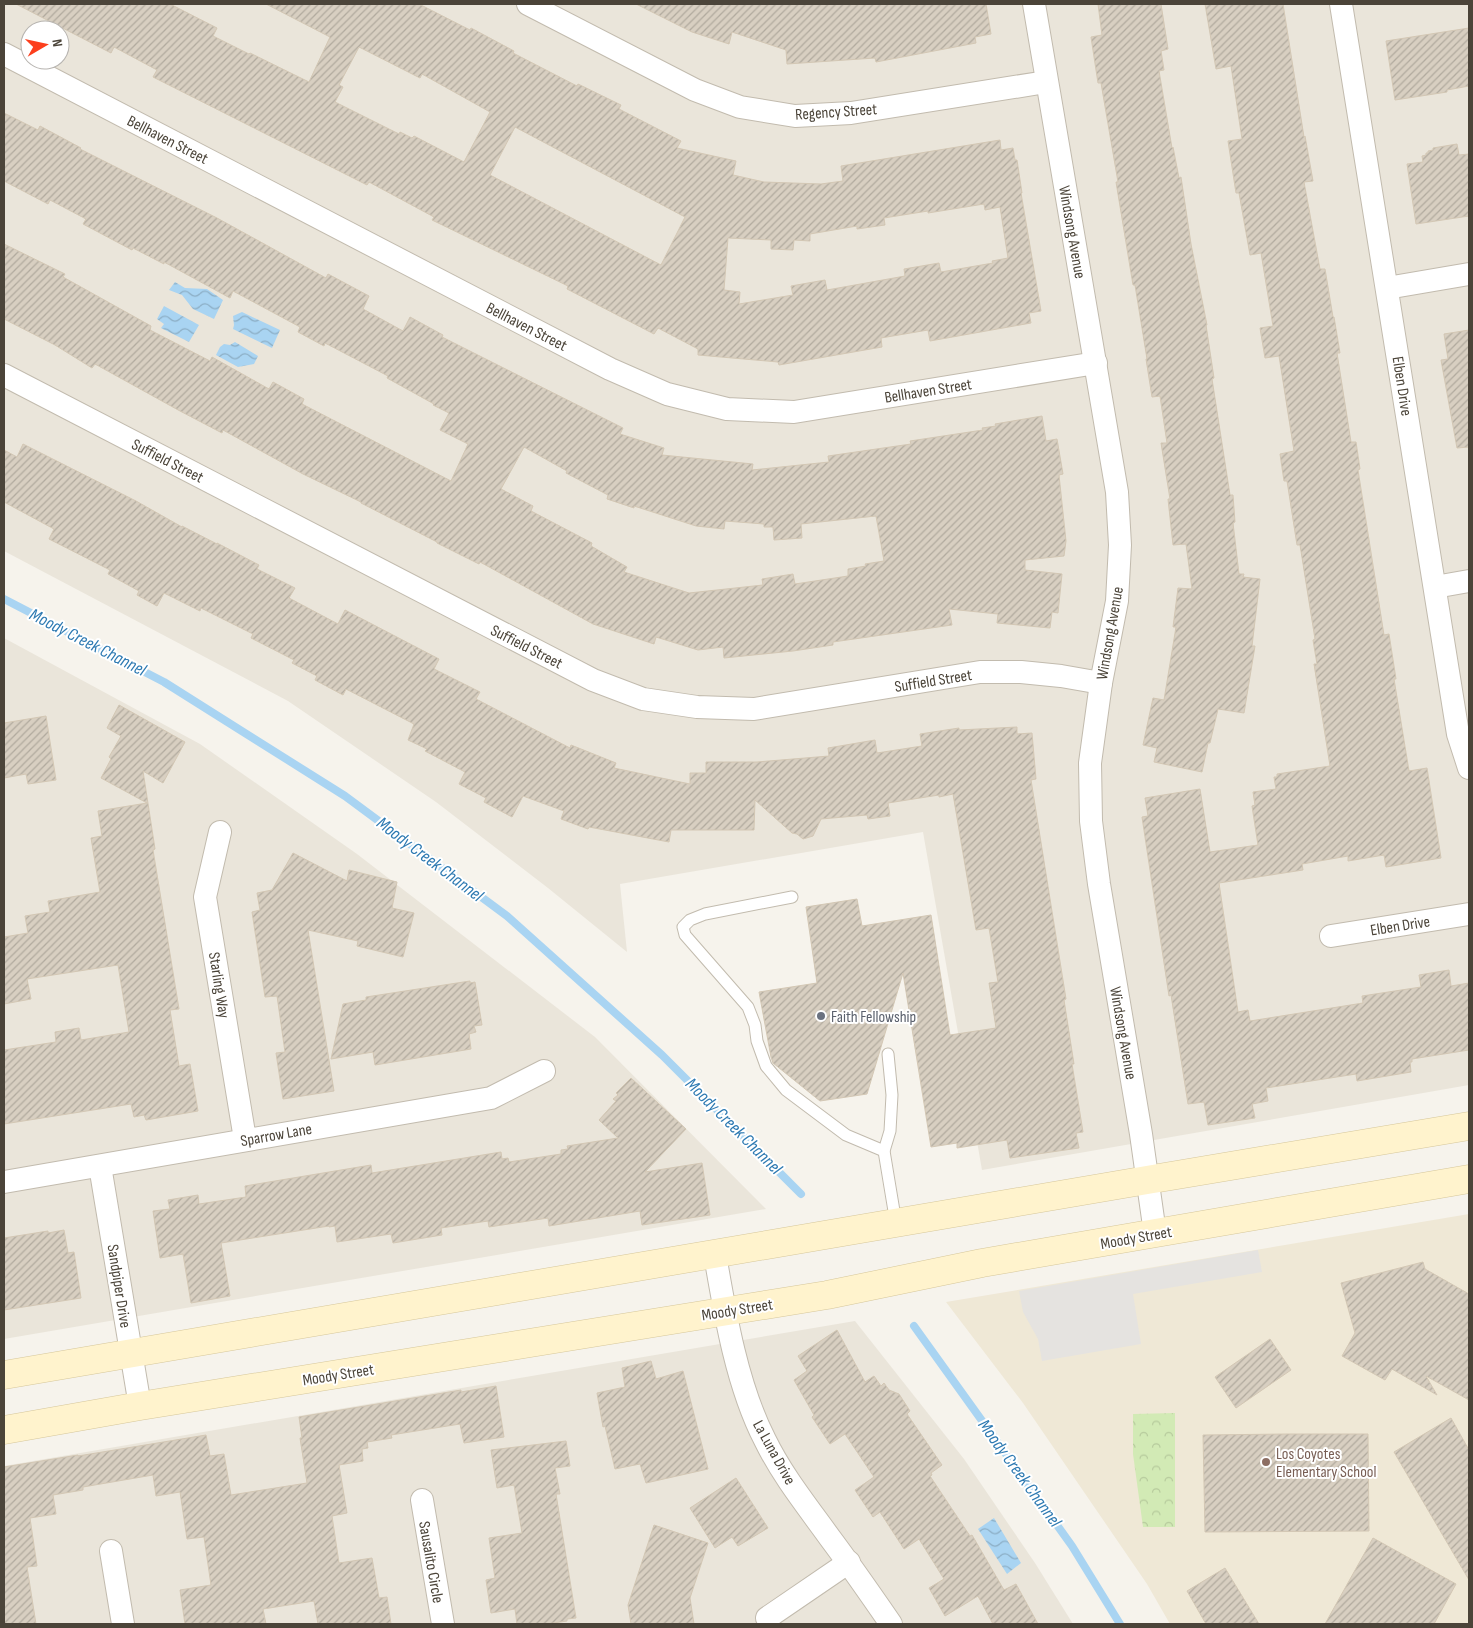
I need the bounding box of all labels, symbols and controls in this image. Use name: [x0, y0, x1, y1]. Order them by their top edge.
north arrow: [20, 20, 70, 70]
text: N: [48, 38, 66, 48]
street label: Regency Street: [795, 100, 878, 125]
street label: Bellhaven Street: [124, 112, 211, 169]
street label: Windsong Avenue: [1054, 184, 1089, 280]
street label: Bellhaven Street: [483, 299, 570, 356]
street label: Elben Drive: [1387, 355, 1416, 417]
street label: Bellhaven Street: [883, 375, 973, 408]
street label: Suffield Street: [128, 435, 207, 488]
street label: Windsong Avenue: [1093, 585, 1128, 681]
water label: Moody Creek Channel: [26, 604, 150, 681]
street label: Suffield Street: [487, 621, 566, 674]
street label: Suffield Street: [893, 666, 973, 697]
water label: Moody Creek Channel: [372, 813, 488, 907]
street label: Elben Drive: [1369, 912, 1431, 941]
street label: Starling Way: [204, 951, 233, 1020]
street label: Windsong Avenue: [1105, 985, 1140, 1081]
place label: Faith Fellowship: [831, 1008, 916, 1027]
marker: Faith Fellowship: [815, 1010, 827, 1022]
water label: Moody Creek Channel: [681, 1074, 787, 1179]
street label: Sparrow Lane: [239, 1120, 313, 1151]
street label: Moody Street: [1099, 1223, 1173, 1254]
street label: Sandpiper Drive: [103, 1243, 134, 1329]
street label: Moody Street: [700, 1295, 774, 1325]
street label: Moody Street: [301, 1360, 375, 1390]
water label: Moody Creek Channel: [974, 1415, 1066, 1532]
street label: La Luna Drive: [748, 1417, 799, 1488]
place label: Los Coyotes Elementary School: [1276, 1445, 1376, 1482]
marker: Los Coyotes Elementary School: [1260, 1456, 1272, 1468]
street label: Sausalito Circle: [414, 1520, 447, 1605]

